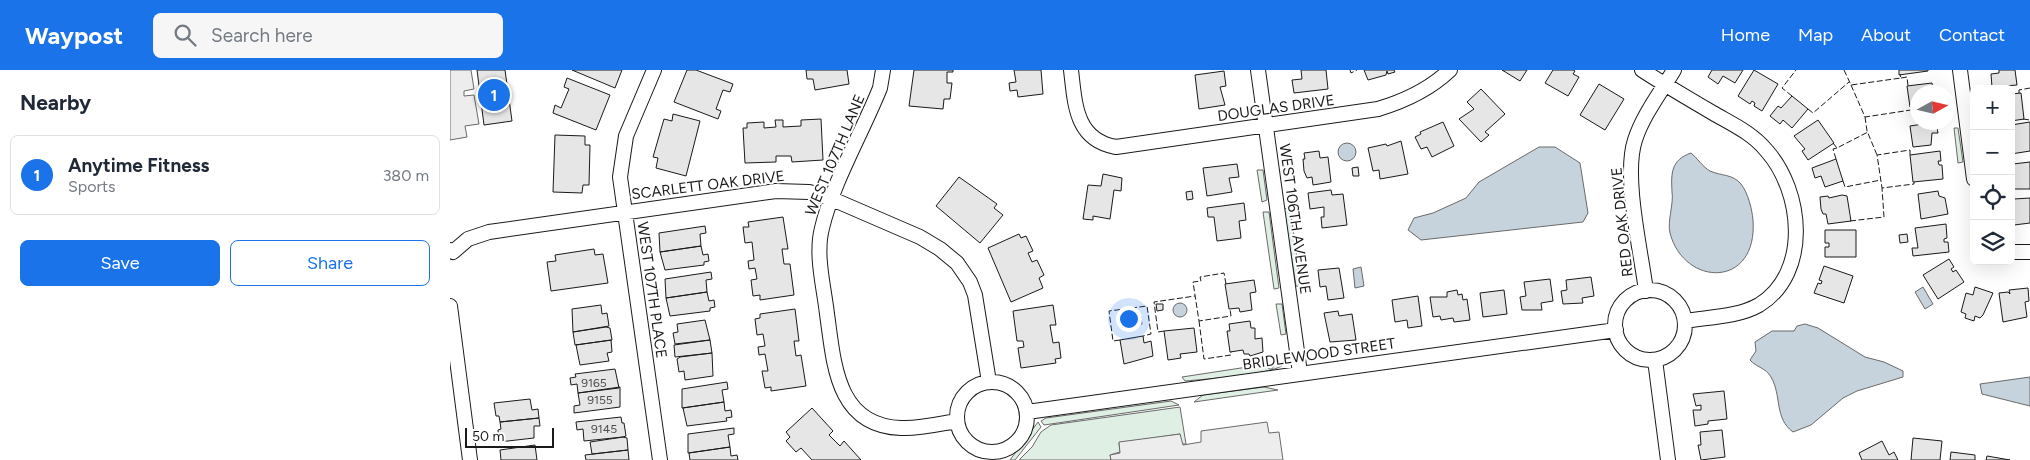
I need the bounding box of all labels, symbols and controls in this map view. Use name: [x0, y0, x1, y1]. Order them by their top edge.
search box: [153, 13, 503, 58]
text: Waypost: [25, 21, 123, 50]
icon: search: [171, 21, 199, 49]
text: Search here: [211, 24, 313, 47]
text: Home: [1721, 24, 1770, 46]
text: Map: [1798, 24, 1833, 46]
text: About: [1861, 24, 1911, 46]
text: Contact: [1939, 24, 2005, 46]
pin: 1: [478, 76, 510, 114]
north arrow: [1910, 85, 1955, 130]
map controls: [1970, 85, 2015, 265]
button: +: [1970, 85, 2015, 130]
text: Nearby: [20, 90, 91, 115]
street label: DOUGLAS DRIVE: [1216, 91, 1336, 125]
street label: WEST 107TH LANE: [801, 92, 869, 218]
button: −: [1970, 130, 2015, 175]
street label: WEST 106TH AVENUE: [1276, 143, 1314, 295]
text: Anytime Fitness: [68, 154, 209, 177]
text: 1: [34, 166, 40, 185]
text: 380 m: [383, 166, 429, 185]
street label: RED OAK DRIVE: [1607, 166, 1637, 278]
street label: SCARLETT OAK DRIVE: [630, 167, 786, 203]
button: locate: [1970, 175, 2015, 220]
text: Sports: [68, 177, 115, 196]
button: layers: [1970, 220, 2015, 265]
street label: WEST 107TH PLACE: [634, 221, 670, 359]
button: Save: [20, 240, 220, 286]
button: Share: [230, 240, 430, 286]
your location: [1116, 306, 1142, 332]
street label: BRIDLEWOOD STREET: [1241, 334, 1397, 374]
house number: 9165: [581, 376, 607, 390]
house number: 9155: [587, 393, 613, 407]
house number: 9145: [591, 422, 617, 436]
scale bar: [465, 425, 554, 448]
text: 50 m: [472, 428, 504, 445]

